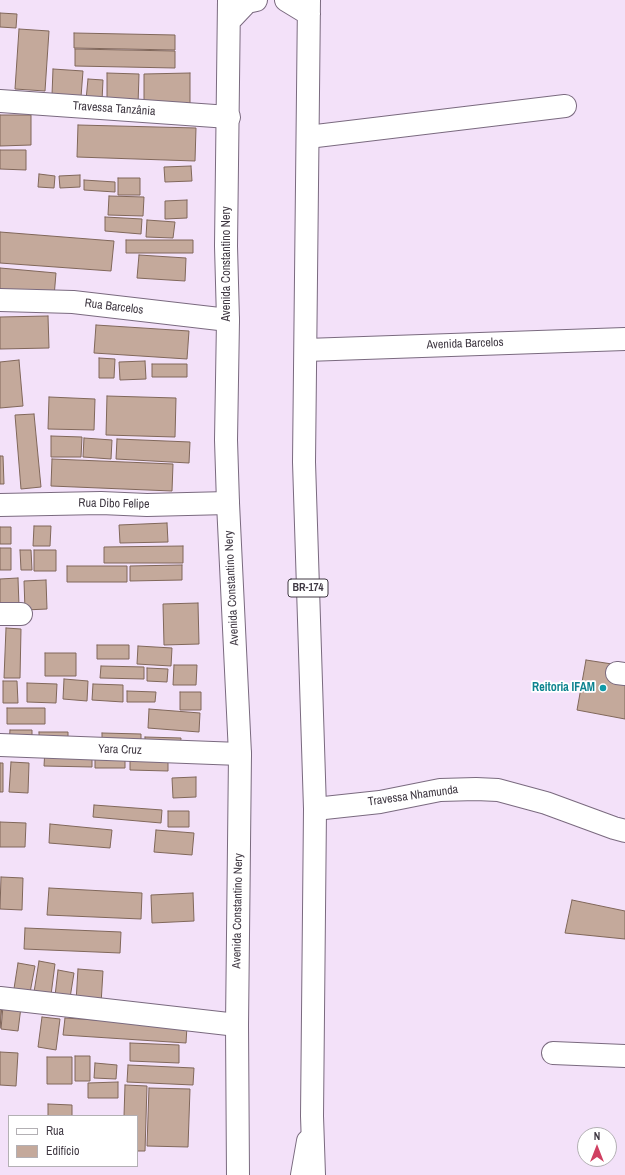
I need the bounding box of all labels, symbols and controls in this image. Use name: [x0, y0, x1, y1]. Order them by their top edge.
street label: Travessa Tanzânia: [72, 99, 156, 119]
street label: Avenida Constantino Nery: [220, 206, 234, 322]
street label: Rua Barcelos: [84, 296, 144, 318]
street label: Avenida Barcelos: [426, 335, 504, 353]
street label: Rua Dibo Felipe: [78, 496, 150, 512]
street label: Avenida Constantino Nery: [222, 530, 242, 646]
road number: BR-174: [288, 579, 328, 597]
place label: Reitoria IFAM: [532, 681, 595, 695]
marker: Reitoria IFAM: [598, 683, 608, 693]
street label: Yara Cruz: [98, 742, 142, 758]
street label: Travessa Nhamunda: [367, 783, 459, 809]
street label: Avenida Constantino Nery: [230, 853, 246, 969]
legend: [8, 1115, 138, 1167]
text: Rua: [46, 1123, 64, 1139]
north arrow: [577, 1127, 617, 1167]
text: N: [594, 1129, 600, 1143]
text: Edifício: [46, 1143, 79, 1159]

